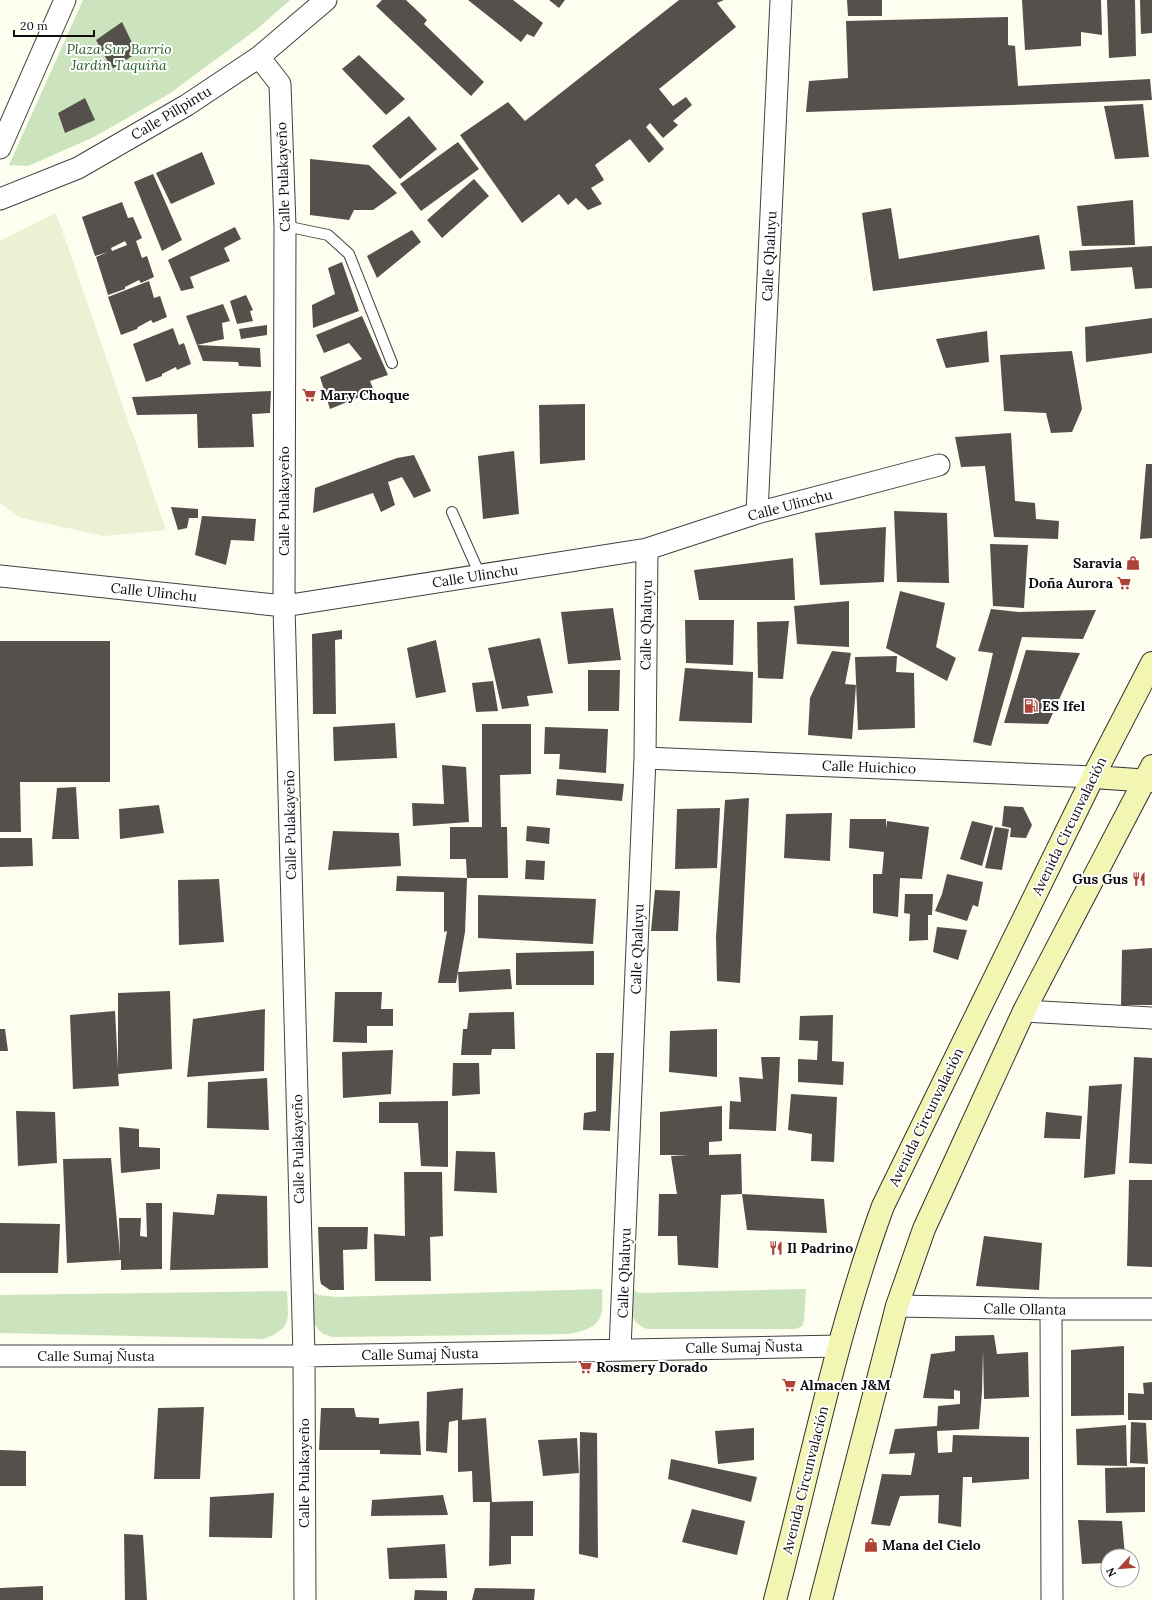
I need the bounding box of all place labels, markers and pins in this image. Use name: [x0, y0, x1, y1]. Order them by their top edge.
place label: Mary Choque: [320, 386, 410, 404]
supermarket icon: Mary Choque: [301, 387, 317, 403]
place label: Saravia: [1073, 554, 1123, 572]
shop icon: Saravia: [1125, 555, 1141, 571]
place label: Doña Aurora: [1028, 574, 1114, 592]
supermarket icon: Doña Aurora: [1116, 575, 1132, 591]
place label: ES Ifel: [1042, 697, 1086, 715]
fuel station icon: ES Ifel: [1023, 698, 1039, 714]
place label: Gus Gus: [1072, 870, 1128, 888]
restaurant icon: Gus Gus: [1131, 871, 1147, 887]
place label: Il Padrino: [787, 1239, 853, 1257]
restaurant icon: Il Padrino: [768, 1240, 784, 1256]
place label: Rosmery Dorado: [596, 1358, 708, 1376]
supermarket icon: Rosmery Dorado: [577, 1359, 593, 1375]
place label: Almacen J&M: [800, 1376, 891, 1394]
supermarket icon: Almacen J&M: [781, 1377, 797, 1393]
place label: Mana del Cielo: [882, 1536, 981, 1554]
shop icon: Mana del Cielo: [863, 1537, 879, 1553]

